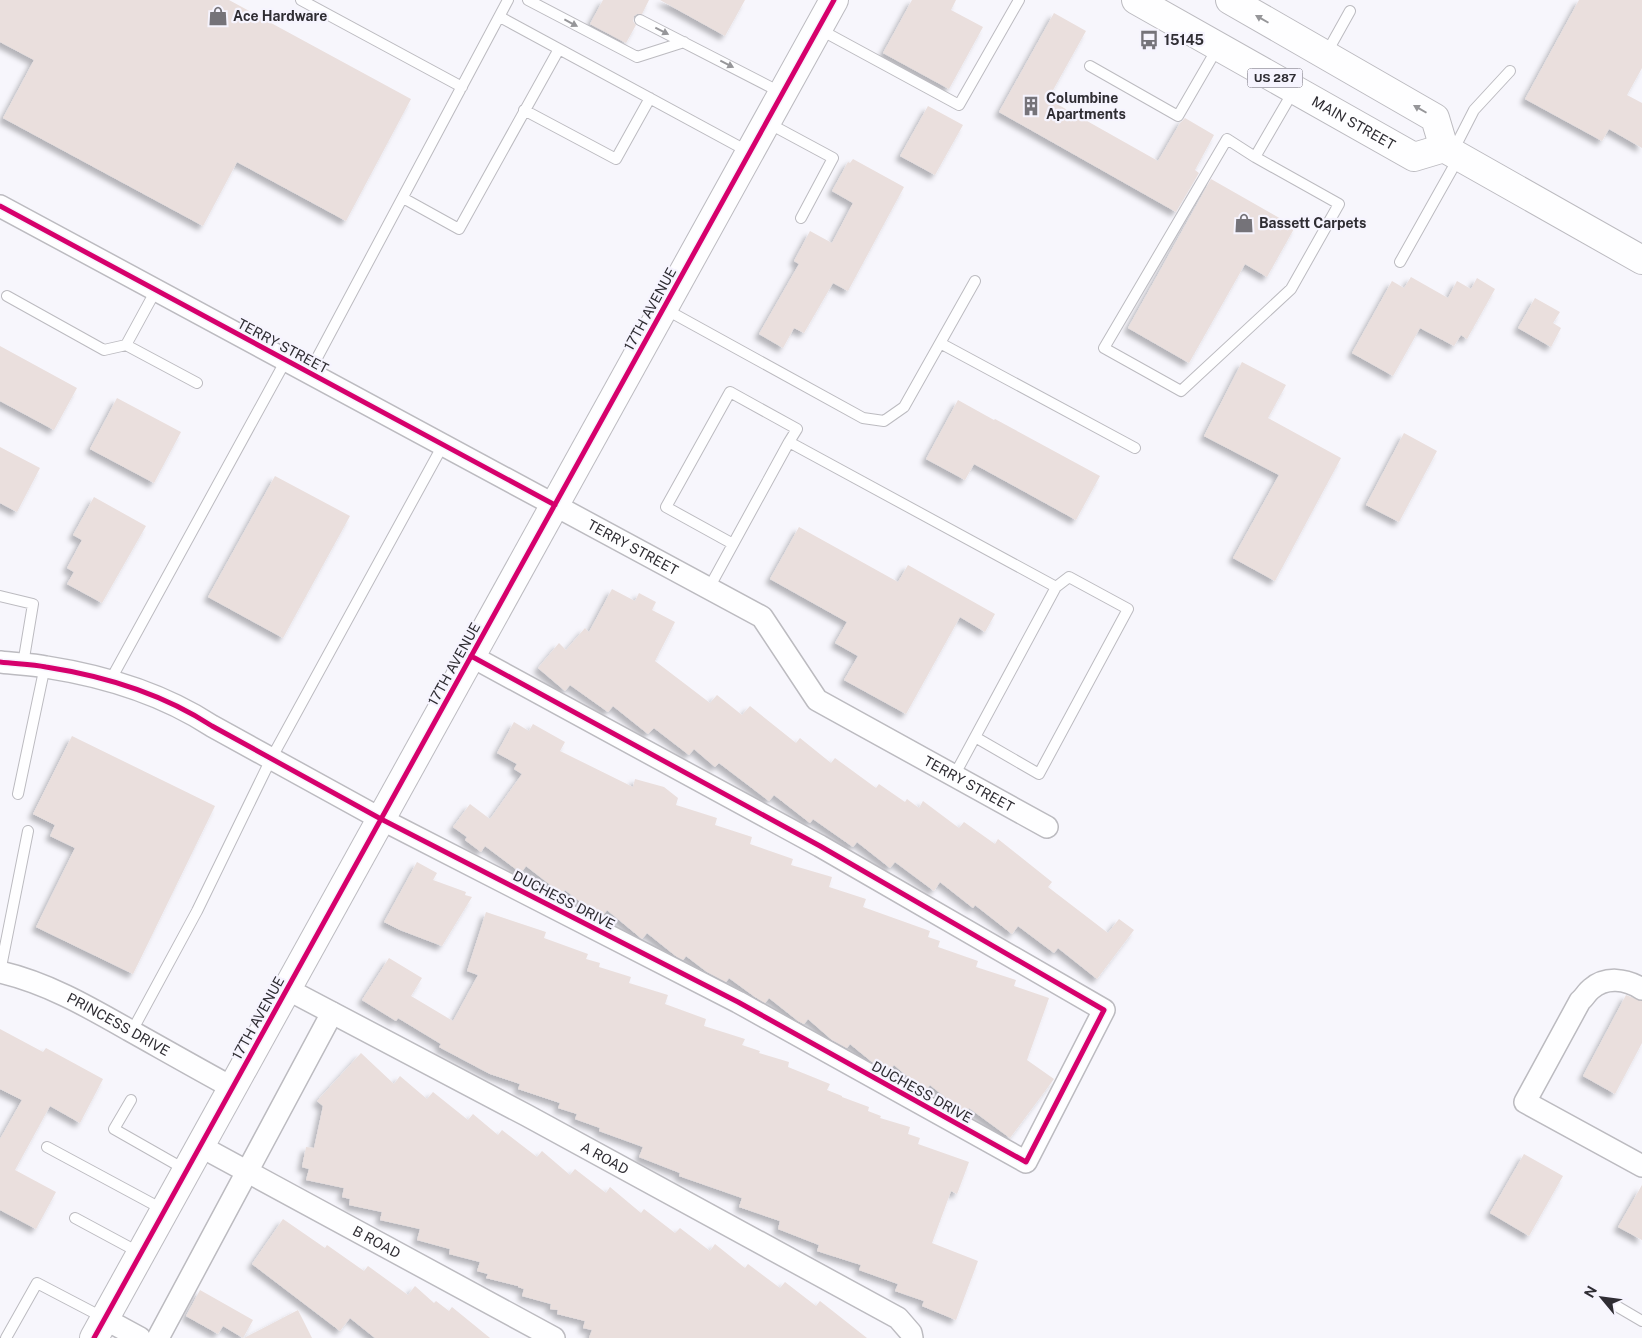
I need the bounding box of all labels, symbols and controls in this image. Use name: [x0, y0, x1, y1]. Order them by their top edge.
shop icon: Ace Hardware: [207, 5, 229, 27]
place label: Ace Hardware: [233, 8, 327, 24]
one-way arrow: [1256, 14, 1269, 23]
one-way arrow: [564, 19, 579, 27]
one-way arrow: [655, 27, 669, 35]
bus stop icon: 15145: [1138, 29, 1160, 51]
place label: 15145: [1164, 32, 1204, 48]
one-way arrow: [720, 60, 734, 68]
road number: US 287: [1248, 68, 1302, 88]
place label: Columbine Apartments: [1046, 90, 1126, 122]
street label: MAIN STREET: [1309, 93, 1398, 153]
building icon: Columbine Apartments: [1020, 95, 1042, 117]
one-way arrow: [1413, 105, 1427, 114]
shop icon: Bassett Carpets: [1233, 212, 1255, 234]
place label: Bassett Carpets: [1259, 215, 1366, 231]
street label: 17TH AVENUE: [621, 265, 679, 353]
street label: TERRY STREET: [235, 315, 331, 377]
street label: TERRY STREET: [585, 516, 681, 578]
street label: 17TH AVENUE: [425, 620, 483, 708]
street label: TERRY STREET: [921, 753, 1017, 815]
street label: DUCHESS DRIVE: [510, 867, 618, 933]
street label: 17TH AVENUE: [229, 974, 287, 1062]
street label: PRINCESS DRIVE: [64, 990, 172, 1059]
street label: DUCHESS DRIVE: [869, 1058, 975, 1126]
street label: A ROAD: [578, 1139, 632, 1178]
street label: B ROAD: [350, 1222, 403, 1261]
north arrow: [1577, 1273, 1627, 1323]
text: N: [1581, 1283, 1600, 1300]

